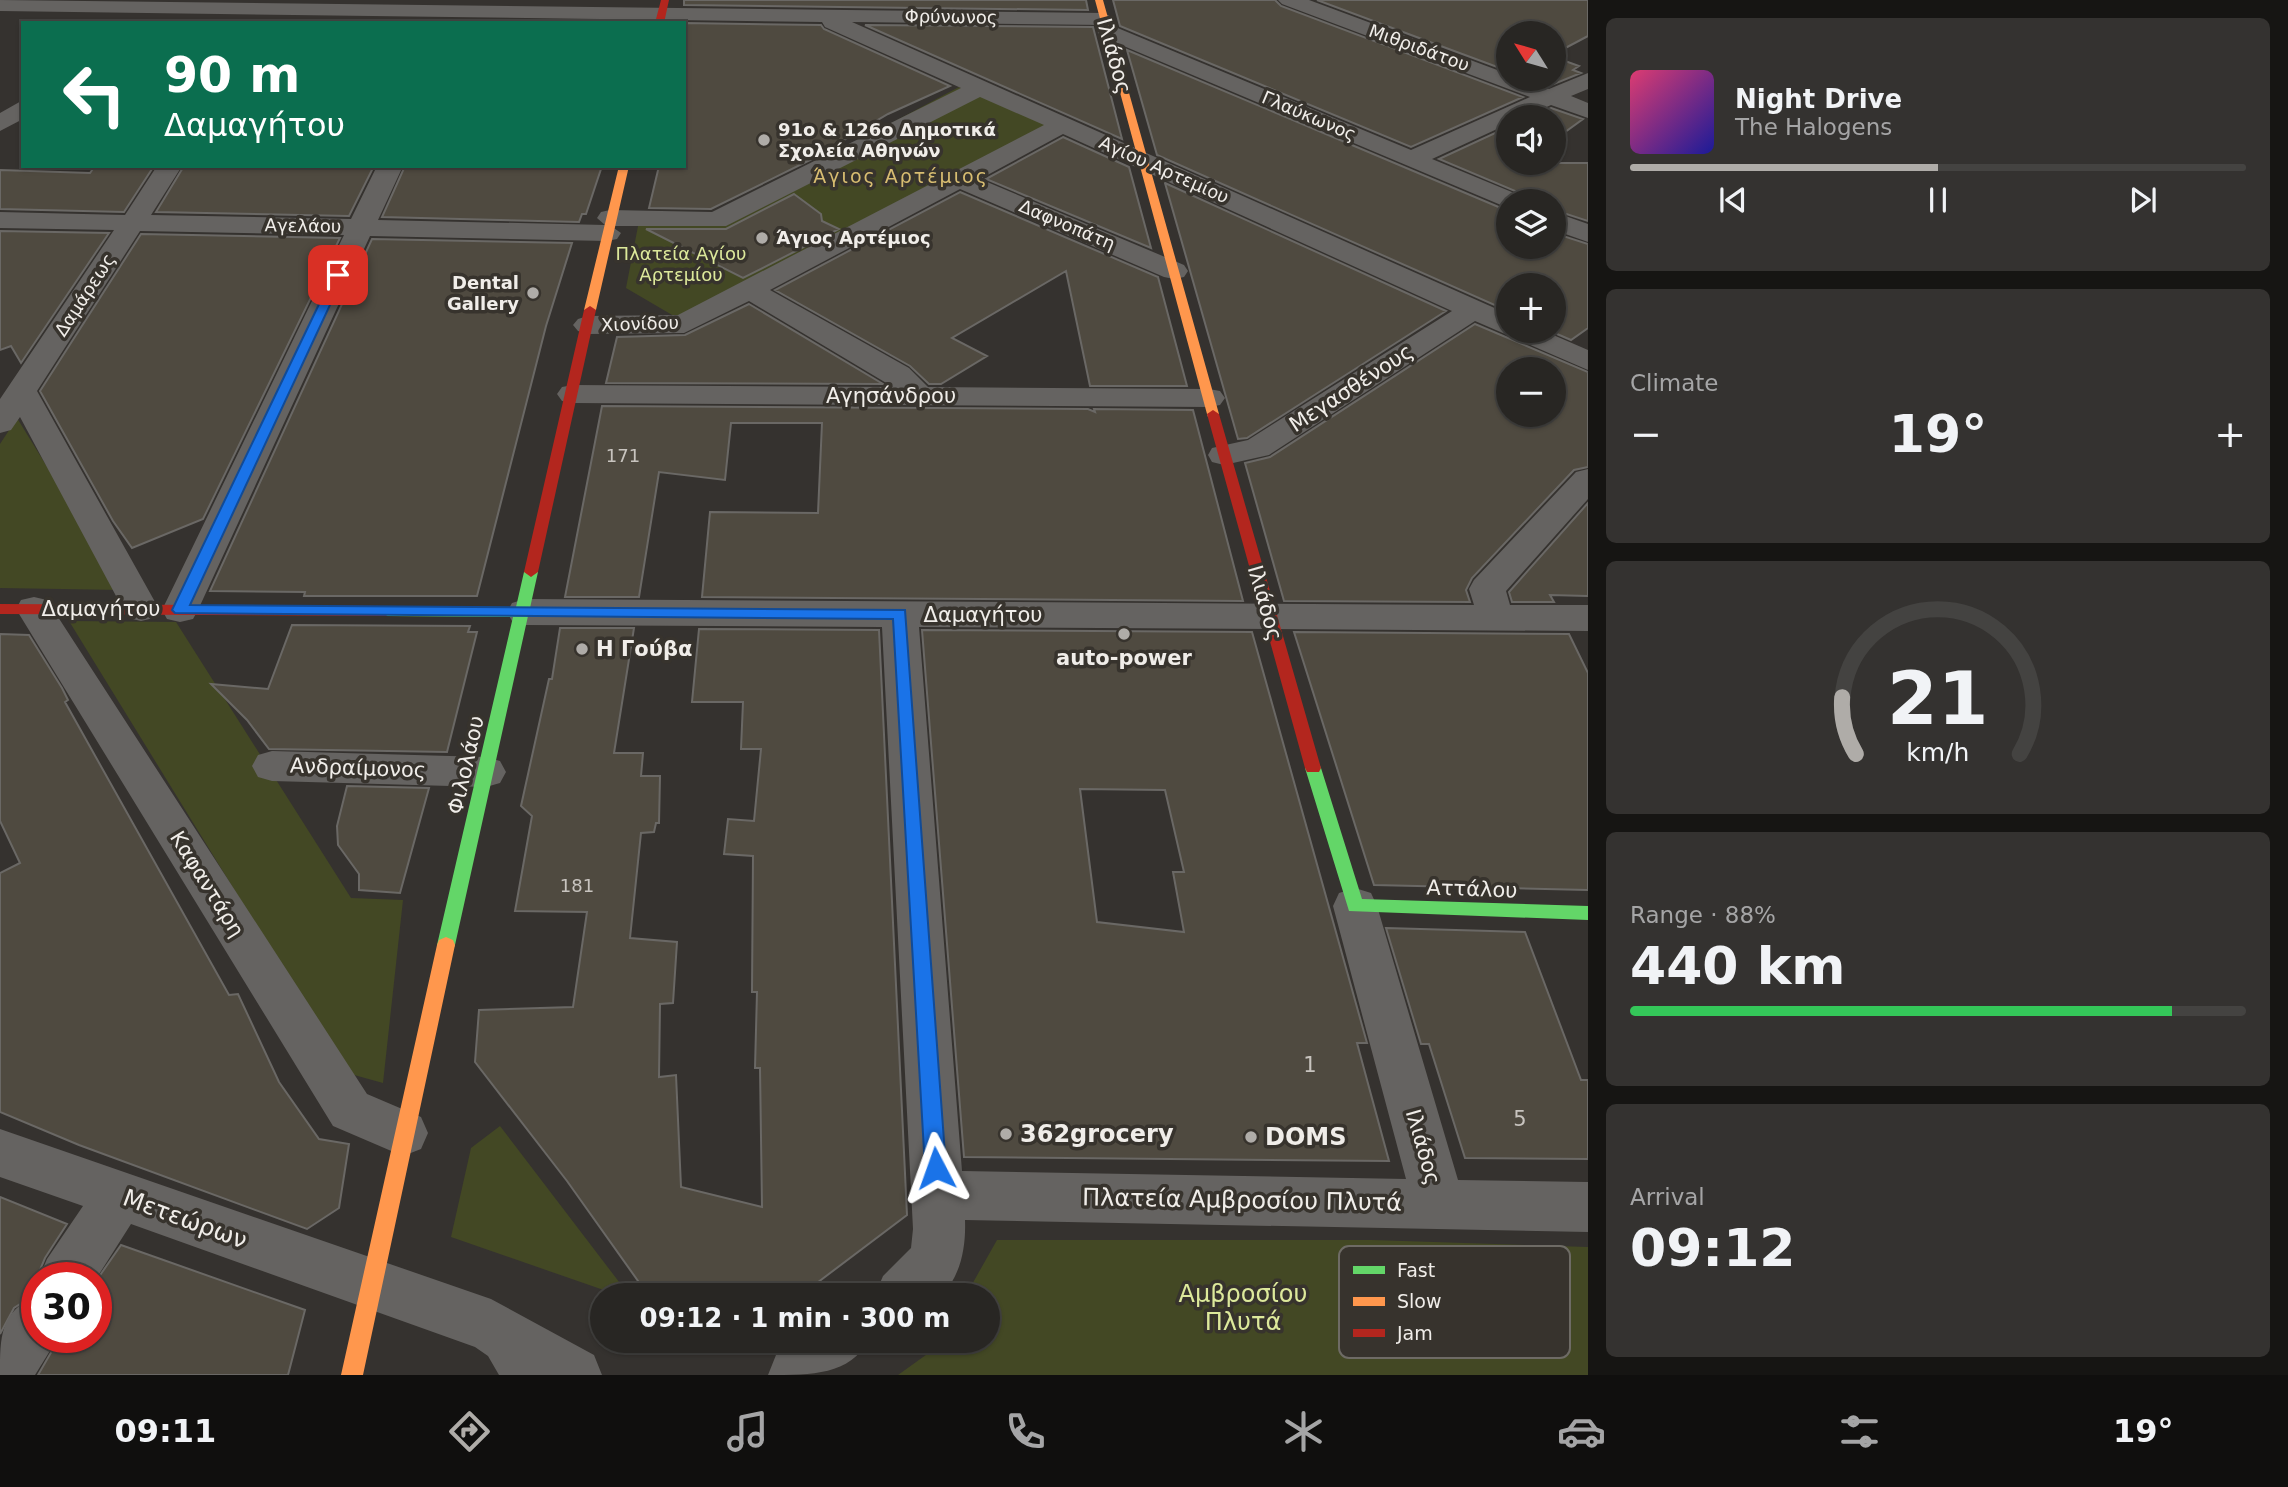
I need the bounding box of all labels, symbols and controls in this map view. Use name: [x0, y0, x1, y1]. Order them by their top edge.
street label: Φρύνωνος: [904, 5, 998, 28]
street label: Ιλιάδος: [1092, 15, 1136, 97]
street label: Μιθριδάτου: [1366, 20, 1472, 75]
north arrow: [1496, 21, 1566, 91]
map controls: [1496, 21, 1566, 427]
text: 90 m: [164, 47, 300, 104]
icon: left: [49, 49, 140, 140]
text: Night Drive: [1735, 84, 1902, 114]
street label: Γλαύκωνος: [1259, 86, 1359, 145]
button: sound: [1496, 105, 1566, 175]
text: Δαμαγήτου: [164, 106, 345, 144]
text: The Halogens: [1735, 114, 1892, 140]
place label: 91ο & 126ο Δημοτικά Σχολεία Αθηνών: [778, 119, 996, 161]
marker: 91ο & 126ο Δημοτικά Σχολεία Αθηνών: [756, 132, 772, 148]
street label: Αγίου Αρτεμίου: [1096, 132, 1232, 208]
district label: Άγιος Αρτέμιος: [813, 165, 989, 187]
icon: previous: [1714, 181, 1752, 219]
icon: pause: [1919, 181, 1957, 219]
icon: next: [2124, 181, 2162, 219]
button: layers: [1496, 189, 1566, 259]
street label: Δαφνοπάτη: [1016, 195, 1118, 254]
street label: Αγελάου: [265, 214, 342, 237]
place label: Άγιος Αρτέμιος: [776, 227, 931, 248]
marker: Άγιος Αρτέμιος: [754, 230, 770, 246]
park label: Πλατεία Αγίου Αρτεμίου: [616, 243, 746, 285]
pin: [308, 245, 368, 305]
street label: Δαμάρεως: [50, 249, 119, 340]
icon: arrive: [319, 256, 357, 294]
place label: Dental Gallery: [447, 272, 519, 314]
button: +: [1496, 273, 1566, 343]
marker: Dental Gallery: [525, 285, 541, 301]
street label: Χιονίδου: [601, 312, 679, 335]
street label: Μεγασθένους: [1285, 339, 1417, 437]
button: −: [1496, 357, 1566, 427]
text: Climate: [1630, 370, 1719, 396]
street label: Αγησάνδρου: [826, 384, 956, 408]
text: 19°: [1889, 404, 1987, 464]
text: −: [1630, 412, 1662, 456]
text: +: [2214, 412, 2246, 456]
house number: 171: [606, 445, 640, 466]
street label: Ιλιάδος: [1243, 562, 1287, 644]
street label: Δαμαγήτου: [42, 597, 160, 621]
street label: Δαμαγήτου: [924, 603, 1042, 627]
marker: auto-power: [1116, 626, 1132, 642]
place label: Η Γούβα: [596, 637, 692, 661]
marker: Η Γούβα: [574, 641, 590, 657]
place label: auto-power: [1056, 646, 1193, 670]
text: 21: [1887, 656, 1989, 741]
street label: Φιλολάου: [443, 713, 489, 817]
text: km/h: [1906, 737, 1970, 766]
street label: Ανδραίμονος: [289, 754, 427, 782]
street label: Καφαντάρη: [165, 827, 249, 941]
house number: 181: [560, 875, 594, 896]
street label: Αττάλου: [1426, 875, 1518, 903]
text: Range · 88%: [1630, 902, 1776, 928]
text: 440 km: [1630, 936, 1845, 996]
house number: 1: [1303, 1053, 1317, 1077]
street label: Ιλιάδος: [1401, 1106, 1445, 1188]
house number: 5: [1513, 1107, 1527, 1131]
place label: 362grocery: [1020, 1120, 1174, 1148]
place label: DOMS: [1265, 1123, 1347, 1151]
marker: 362grocery: [998, 1126, 1014, 1142]
marker: DOMS: [1243, 1129, 1259, 1145]
position arrow: [899, 1131, 973, 1205]
street label: Πλατεία Αμβροσίου Πλυτά: [1082, 1183, 1402, 1217]
street label: Μετεώρων: [119, 1184, 251, 1254]
text: Arrival: [1630, 1184, 1705, 1210]
text: 09:12: [1630, 1218, 1796, 1278]
legend: [1339, 1246, 1570, 1358]
text: Fast: [1397, 1259, 1435, 1281]
speed limit sign: 30: [21, 1262, 112, 1353]
park label: Αμβροσίου Πλυτά: [1179, 1280, 1307, 1336]
text: Slow: [1397, 1290, 1442, 1312]
text: 09:12 · 1 min · 300 m: [640, 1303, 950, 1333]
text: Jam: [1396, 1322, 1433, 1344]
icon: directions: [445, 1407, 494, 1456]
icon: music: [723, 1407, 772, 1456]
icon: phone: [1001, 1407, 1050, 1456]
icon: climate: [1279, 1407, 1328, 1456]
icon: car: [1557, 1407, 1606, 1456]
icon: filters: [1835, 1407, 1884, 1456]
text: 09:11: [114, 1412, 216, 1450]
text: 19°: [2113, 1412, 2173, 1450]

